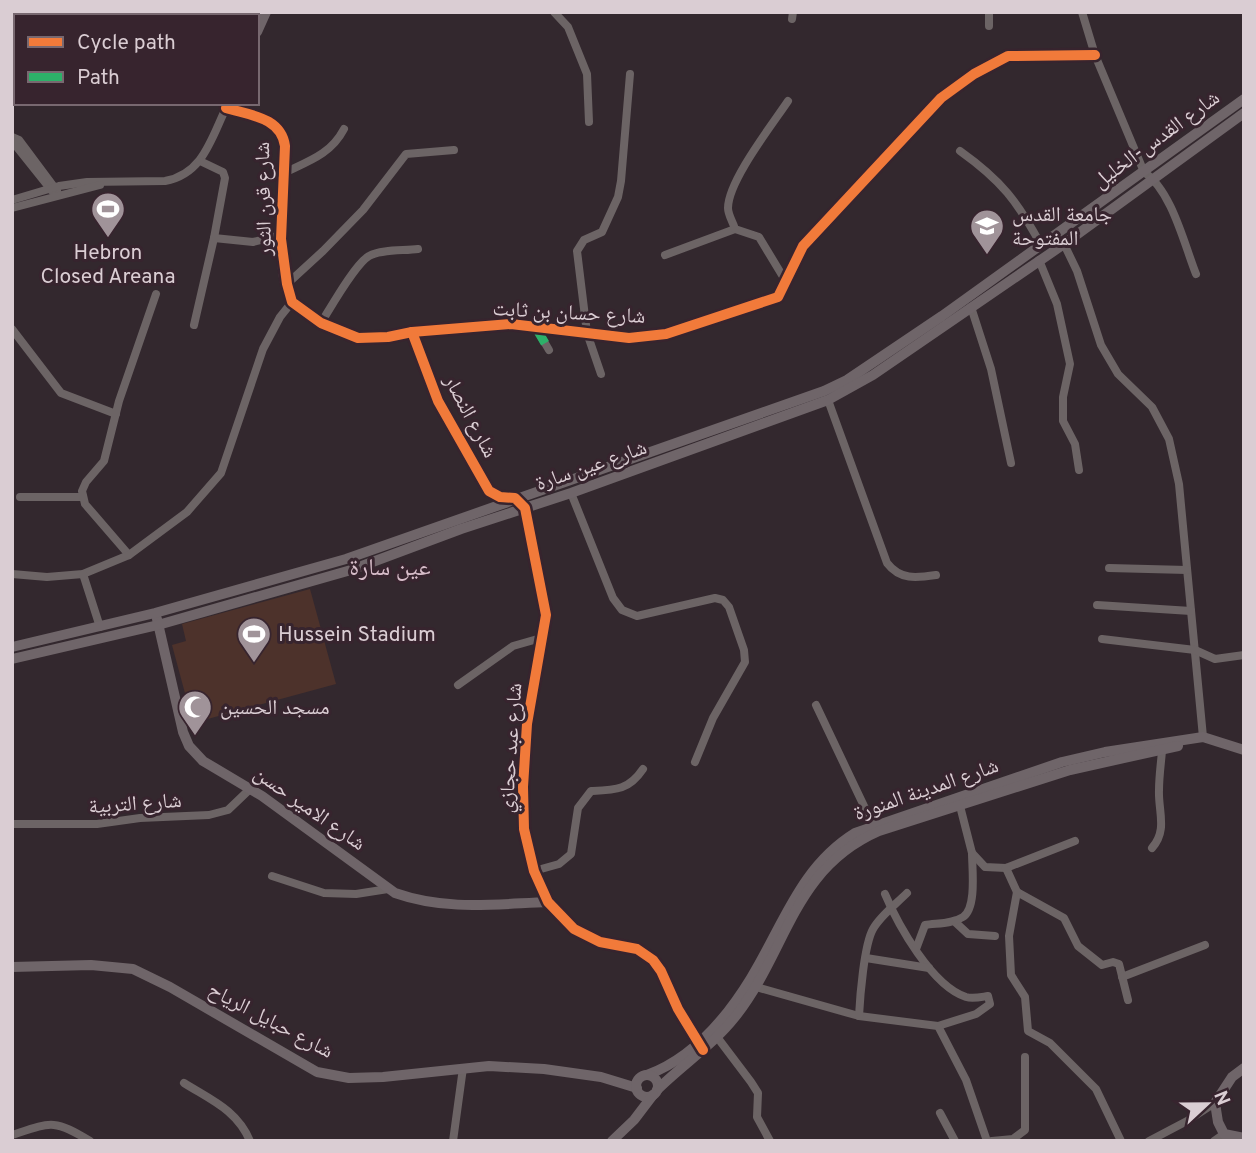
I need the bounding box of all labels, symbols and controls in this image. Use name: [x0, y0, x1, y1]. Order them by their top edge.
legend: [14, 14, 259, 105]
text: Cycle path: [77, 30, 176, 57]
text: Path: [77, 65, 120, 92]
street label: شارع القدس-الخليل: [1088, 85, 1226, 195]
street label: شارع قرن الثور: [250, 142, 279, 257]
sports icon: Hebron Closed Areana: [89, 190, 127, 239]
place label: جامعة القدس المفتوحة: [1012, 202, 1112, 253]
school or university icon: جامعة القدس المفتوحة: [968, 207, 1006, 256]
place label: Hebron Closed Areana: [40, 240, 176, 291]
street label: شارع حسان بن ثابت: [492, 296, 646, 331]
street label: شارع النصار: [436, 370, 503, 463]
street label: شارع عين سارة: [532, 435, 651, 498]
district label: عين سارة: [349, 554, 431, 584]
sports icon: Hussein Stadium: [235, 615, 273, 664]
place label: Hussein Stadium: [278, 622, 436, 649]
street label: شارع عبد حجازي: [493, 682, 531, 814]
mosque icon: مسجد الحسين: [176, 688, 214, 737]
place label: مسجد الحسين: [220, 695, 330, 722]
street label: شارع المدينة المنورة: [850, 753, 1002, 828]
street label: شارع الامير حسن: [248, 761, 370, 858]
street label: شارع التربية: [88, 788, 183, 821]
street label: شارع حبايل الرياح: [203, 977, 338, 1066]
north arrow: [1172, 1069, 1242, 1139]
text: N: [1207, 1088, 1235, 1109]

